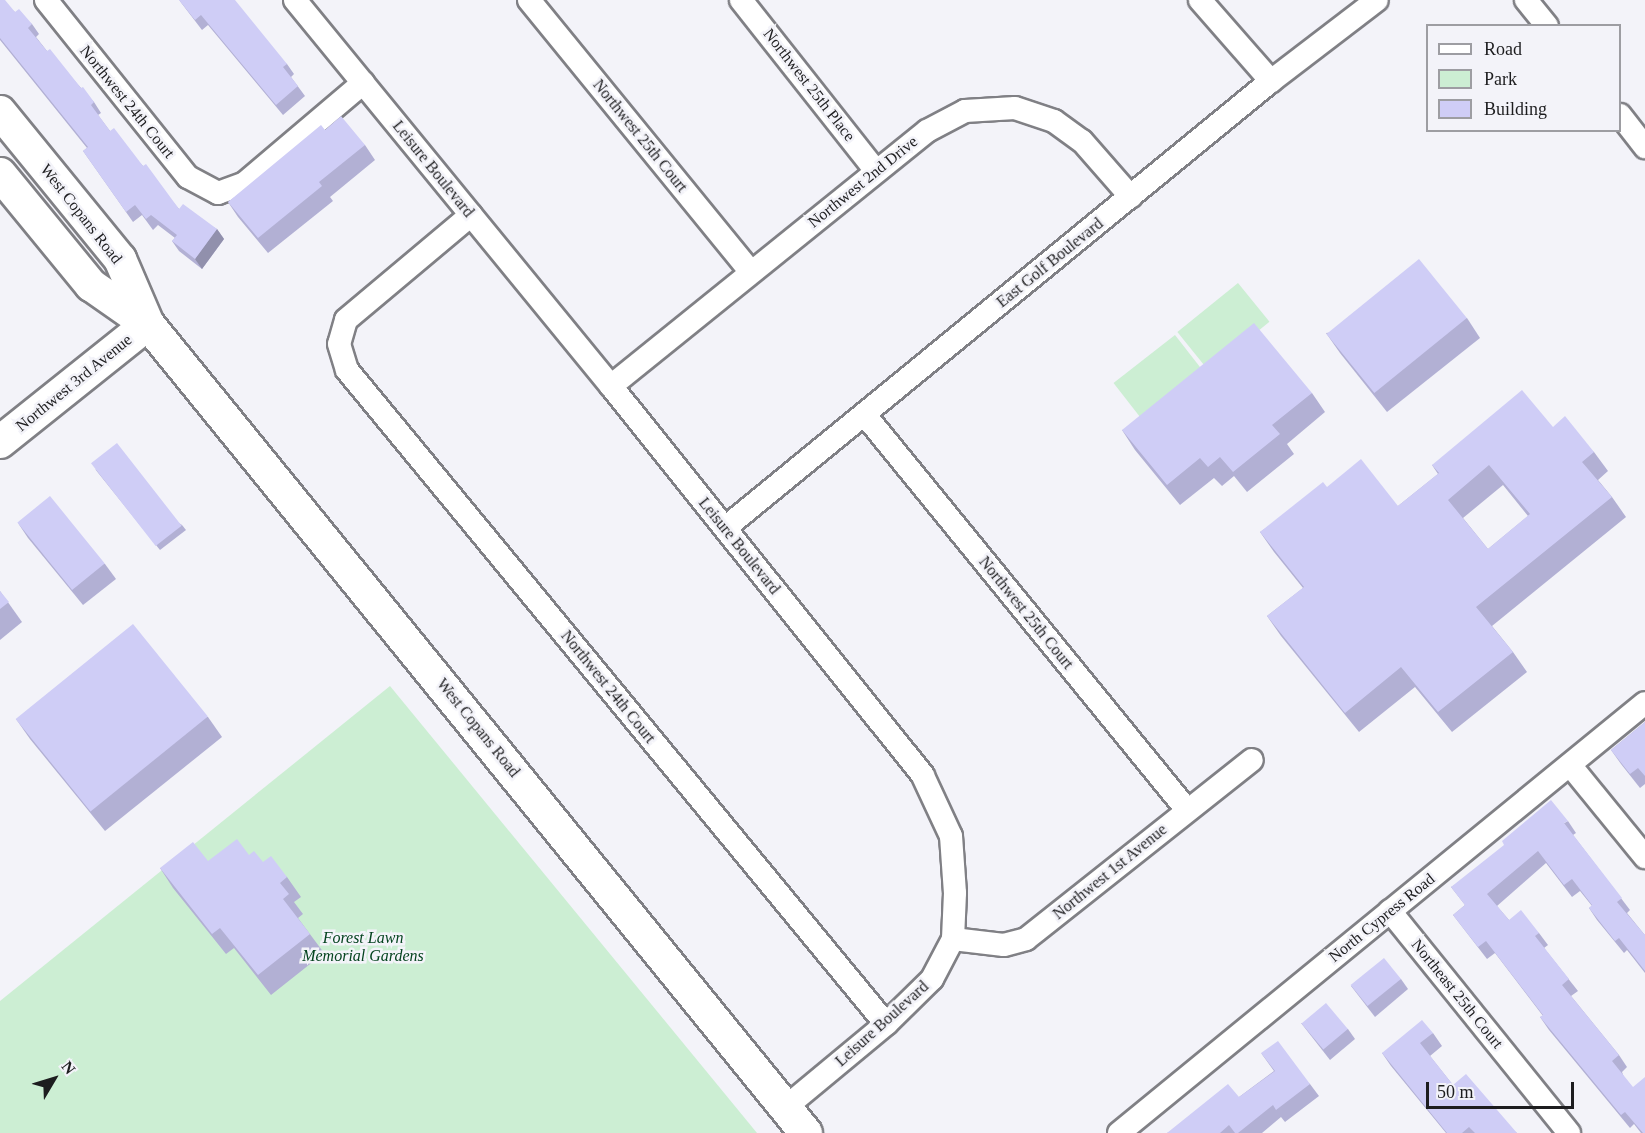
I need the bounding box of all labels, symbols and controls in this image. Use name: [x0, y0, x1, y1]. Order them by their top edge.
legend: [1426, 24, 1621, 132]
street label: Northwest 25th Place: [759, 25, 859, 145]
text: Road: [1484, 39, 1522, 59]
street label: Northwest 24th Court: [76, 42, 178, 162]
text: Park: [1484, 69, 1517, 89]
street label: Northwest 25th Court: [589, 76, 691, 196]
text: Building: [1484, 99, 1547, 119]
street label: Leisure Boulevard: [388, 117, 478, 221]
street label: Northwest 2nd Drive: [804, 132, 922, 232]
street label: West Copans Road: [36, 160, 126, 268]
street label: East Golf Boulevard: [993, 214, 1107, 312]
street label: Northwest 3rd Avenue: [12, 330, 136, 436]
street label: Leisure Boulevard: [694, 494, 784, 598]
street label: Northwest 25th Court: [975, 553, 1077, 673]
street label: Northwest 24th Court: [557, 627, 659, 747]
street label: West Copans Road: [432, 675, 524, 781]
street label: Northwest 1st Avenue: [1049, 820, 1171, 924]
street label: North Cypress Road: [1325, 869, 1439, 967]
park label: Forest Lawn Memorial Gardens: [302, 928, 424, 966]
street label: Northeast 25th Court: [1407, 935, 1507, 1053]
street label: Leisure Boulevard: [831, 977, 933, 1071]
north arrow: [24, 1049, 84, 1109]
text: N: [58, 1058, 79, 1077]
scale bar: [1429, 1070, 1578, 1108]
text: 50 m: [1437, 1082, 1474, 1102]

